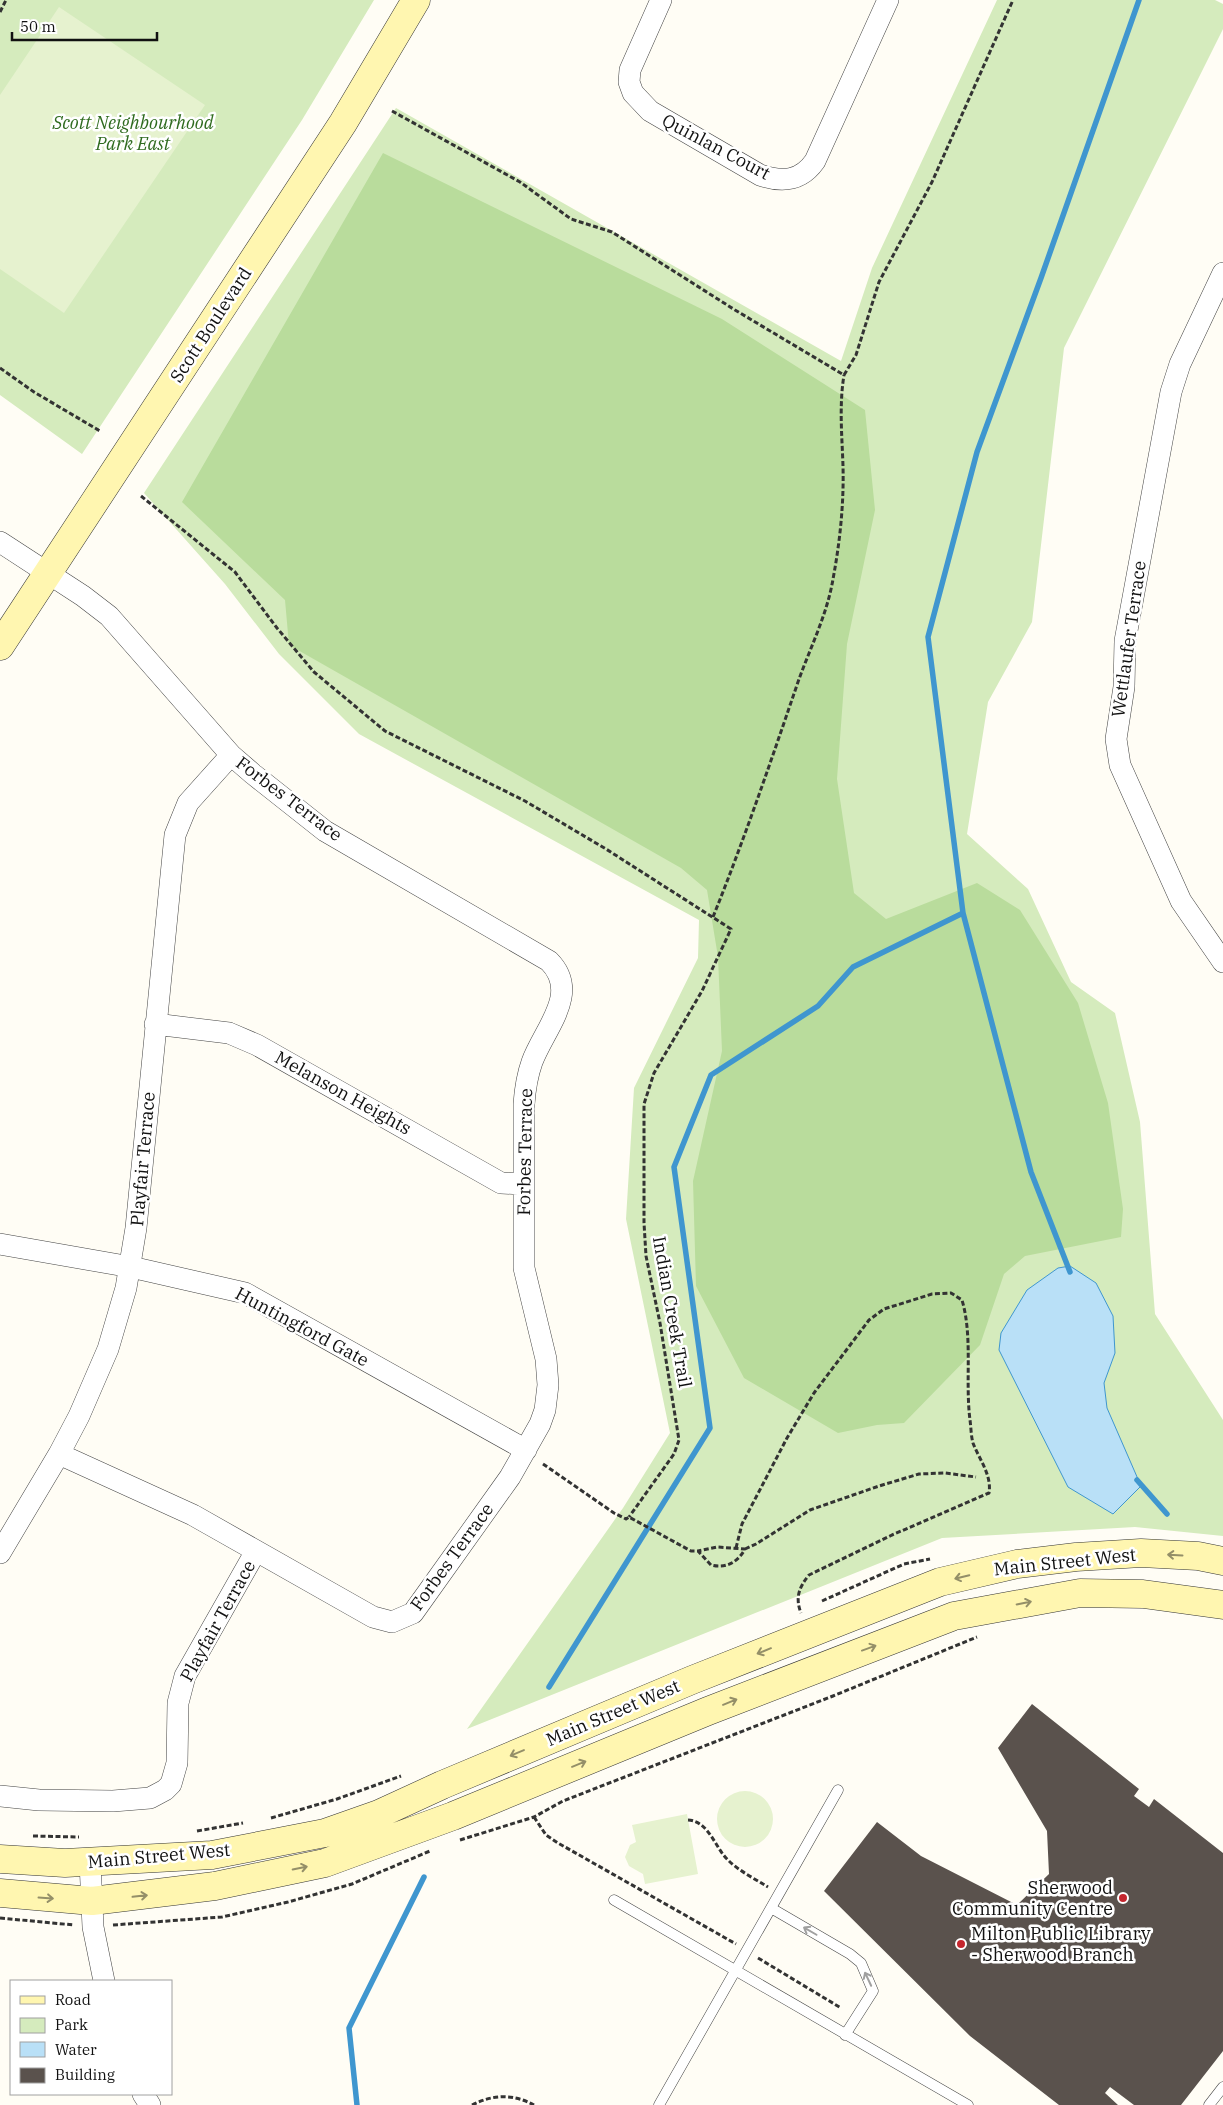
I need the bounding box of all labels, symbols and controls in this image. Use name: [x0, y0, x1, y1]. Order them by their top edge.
scale bar: [12, 10, 158, 42]
text: 50 m: [20, 17, 56, 36]
street label: Quinlan Court: [658, 108, 774, 185]
park label: Scott Neighbourhood Park East: [51, 111, 214, 155]
street label: Scott Boulevard: [165, 263, 256, 387]
street label: Wettlaufer Terrace: [1106, 559, 1151, 719]
street label: Forbes Terrace: [232, 751, 347, 846]
street label: Melanson Heights: [271, 1046, 415, 1140]
street label: Forbes Terrace: [512, 1088, 537, 1216]
street label: Playfair Terrace: [125, 1091, 160, 1227]
street label: Indian Creek Trail: [648, 1234, 697, 1390]
street label: Huntingford Gate: [231, 1282, 373, 1372]
street label: Forbes Terrace: [405, 1498, 498, 1615]
street label: Main Street West: [993, 1543, 1137, 1580]
one-way arrow: [1167, 1550, 1183, 1559]
street label: Playfair Terrace: [175, 1556, 260, 1685]
one-way arrow: [954, 1573, 970, 1582]
one-way arrow: [1016, 1598, 1032, 1607]
one-way arrow: [861, 1643, 877, 1653]
one-way arrow: [757, 1647, 773, 1656]
street label: Main Street West: [543, 1674, 683, 1751]
one-way arrow: [722, 1697, 737, 1706]
one-way arrow: [510, 1749, 525, 1759]
one-way arrow: [571, 1758, 586, 1768]
street label: Main Street West: [87, 1838, 231, 1873]
one-way arrow: [292, 1863, 308, 1873]
place label: Sherwood Community Centre: [952, 1876, 1113, 1920]
one-way arrow: [132, 1892, 148, 1901]
marker: Sherwood Community Centre: [1117, 1892, 1129, 1904]
one-way arrow: [38, 1893, 54, 1903]
place label: Milton Public Library - Sherwood Branch: [971, 1922, 1151, 1966]
one-way arrow: [804, 1926, 818, 1936]
marker: Milton Public Library - Sherwood Branch: [955, 1938, 967, 1950]
one-way arrow: [862, 1972, 872, 1987]
legend: [10, 1980, 172, 2095]
text: Road: [55, 1990, 91, 2009]
text: Park: [55, 2015, 88, 2034]
text: Water: [55, 2040, 97, 2059]
text: Building: [55, 2065, 115, 2084]

